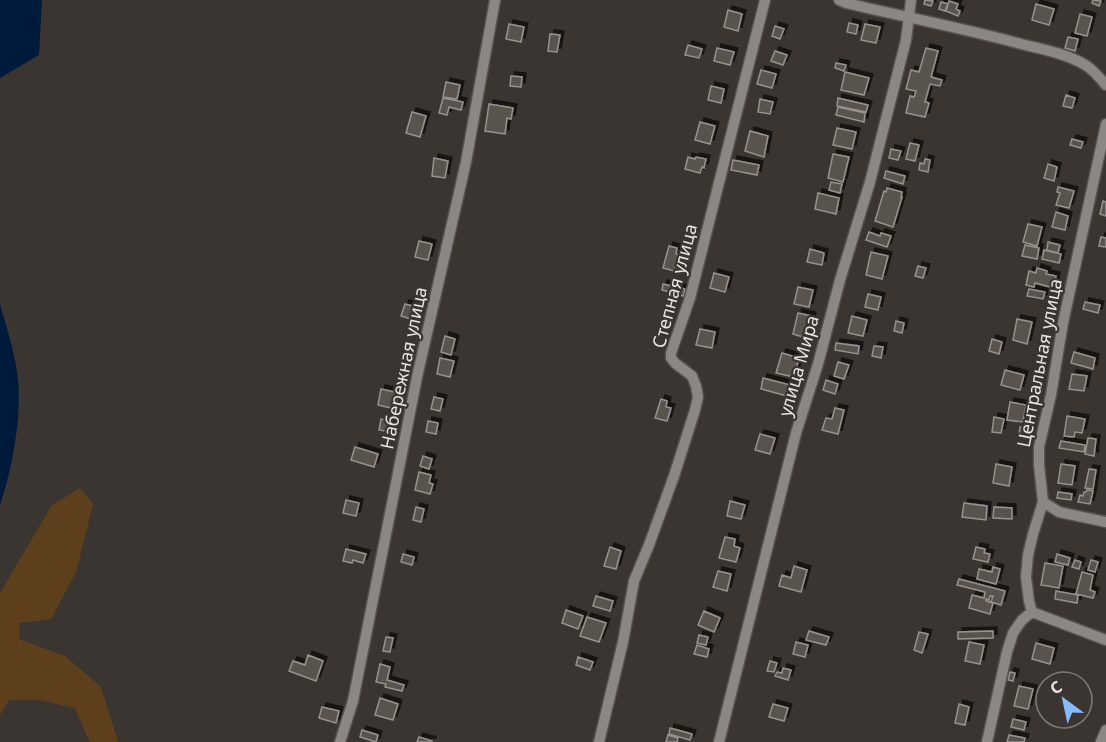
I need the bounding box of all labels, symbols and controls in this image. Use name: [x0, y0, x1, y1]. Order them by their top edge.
street label: Степная улица: [646, 221, 702, 351]
street label: Центральная улица: [1011, 277, 1067, 449]
street label: Набережная улица: [374, 284, 432, 451]
street label: улица Мира: [772, 312, 824, 419]
north arrow: [1034, 670, 1094, 730]
text: С: [1046, 675, 1066, 699]

